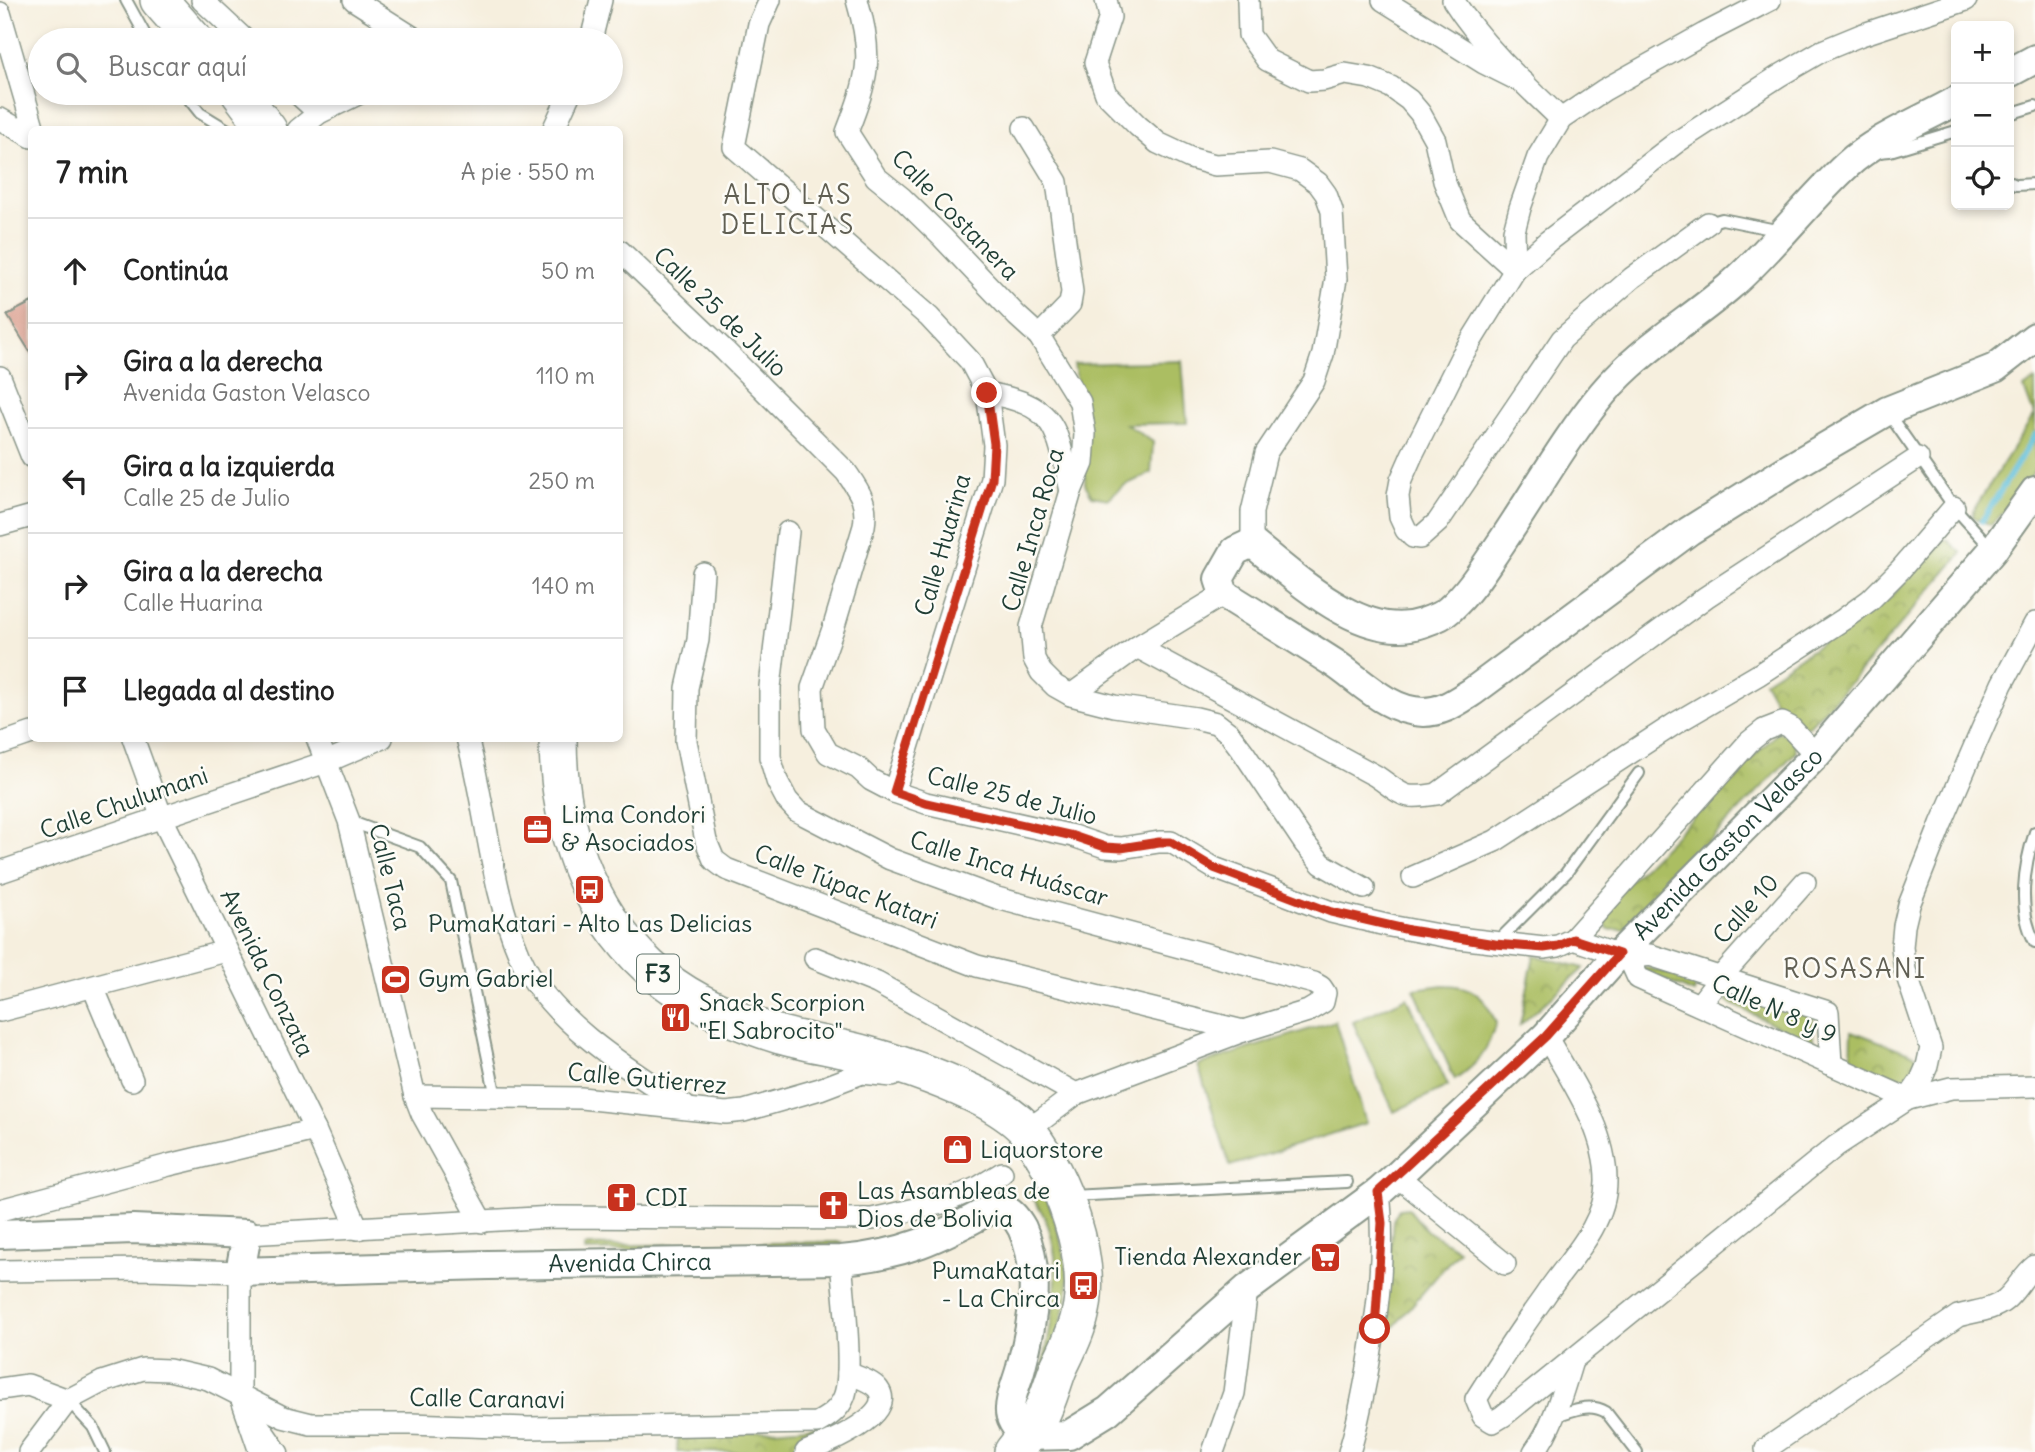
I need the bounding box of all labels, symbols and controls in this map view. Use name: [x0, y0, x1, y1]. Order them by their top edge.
map controls: [1951, 21, 2014, 210]
button: +: [1951, 21, 2014, 84]
search box: [28, 28, 623, 105]
icon: search: [52, 48, 90, 86]
text: Buscar aquí: [108, 50, 247, 83]
button: −: [1951, 84, 2014, 147]
street label: Calle Costanera: [886, 143, 1026, 286]
button: locate: [1951, 147, 2014, 210]
text: 7 min: [56, 153, 128, 191]
text: A pie · 550 m: [461, 157, 595, 186]
district label: ALTO LAS DELICIAS: [721, 178, 855, 241]
street label: Calle 25 de Julio: [648, 240, 794, 383]
icon: ahead: [56, 252, 94, 290]
text: Continúa: [123, 254, 229, 287]
text: 50 m: [541, 256, 595, 285]
text: Gira a la derecha: [123, 345, 323, 378]
icon: right: [56, 357, 94, 395]
text: 110 m: [536, 361, 595, 390]
route end: [971, 377, 1002, 408]
text: Avenida Gaston Velasco: [123, 378, 371, 407]
street label: Calle Inca Roca: [994, 445, 1070, 615]
text: Gira a la izquierda: [123, 450, 335, 483]
icon: left: [56, 462, 94, 500]
text: 250 m: [528, 466, 595, 495]
street label: Calle Huarina: [907, 470, 977, 619]
text: Calle 25 de Julio: [123, 483, 290, 512]
text: Gira a la derecha: [123, 555, 323, 588]
icon: right: [56, 567, 94, 605]
text: 140 m: [532, 571, 595, 600]
text: Calle Huarina: [123, 588, 263, 617]
icon: arrive: [56, 672, 94, 710]
text: Llegada al destino: [123, 674, 335, 707]
street label: Avenida Gaston Velasco: [1626, 741, 1829, 946]
street label: Calle Chulumani: [36, 759, 212, 845]
street label: Calle 25 de Julio: [924, 759, 1100, 831]
place label: Lima Condori & Asociados: [561, 799, 706, 857]
office icon: Lima Condori & Asociados: [521, 812, 555, 846]
street label: Calle Taca: [363, 820, 419, 933]
street label: Calle Inca Huáscar: [907, 824, 1112, 913]
street label: Calle Túpac Katari: [750, 837, 942, 935]
street label: Calle 10: [1706, 867, 1785, 950]
bus stop icon: PumaKatari - Alto Las Delicias: [573, 873, 607, 907]
street label: Avenida Conzata: [214, 884, 321, 1061]
place label: PumaKatari - Alto Las Delicias: [428, 908, 752, 938]
district label: ROSASANI: [1783, 952, 1927, 985]
road number: F3: [637, 954, 679, 993]
sports icon: Gym Gabriel: [378, 962, 412, 996]
place label: Gym Gabriel: [418, 963, 553, 993]
street label: Calle N 8 y 9: [1707, 967, 1842, 1049]
place label: Snack Scorpion "El Sabrocito": [699, 987, 865, 1045]
restaurant icon: Snack Scorpion "El Sabrocito": [659, 1000, 693, 1034]
street label: Calle Gutierrez: [566, 1056, 728, 1100]
shop icon: Liquorstore: [940, 1133, 974, 1167]
place label: Liquorstore: [980, 1134, 1103, 1164]
place label: Las Asambleas de Dios de Bolivia: [857, 1175, 1050, 1233]
church icon: CDI: [605, 1181, 639, 1215]
place label: CDI: [645, 1182, 688, 1212]
church icon: Las Asambleas de Dios de Bolivia: [817, 1188, 851, 1222]
supermarket icon: Tienda Alexander: [1308, 1240, 1342, 1274]
place label: Tienda Alexander: [1114, 1241, 1302, 1271]
street label: Avenida Chirca: [548, 1246, 712, 1278]
place label: PumaKatari - La Chirca: [932, 1255, 1060, 1313]
bus stop icon: PumaKatari - La Chirca: [1066, 1268, 1100, 1302]
route start: [1359, 1313, 1390, 1344]
street label: Calle Caranavi: [409, 1382, 565, 1414]

